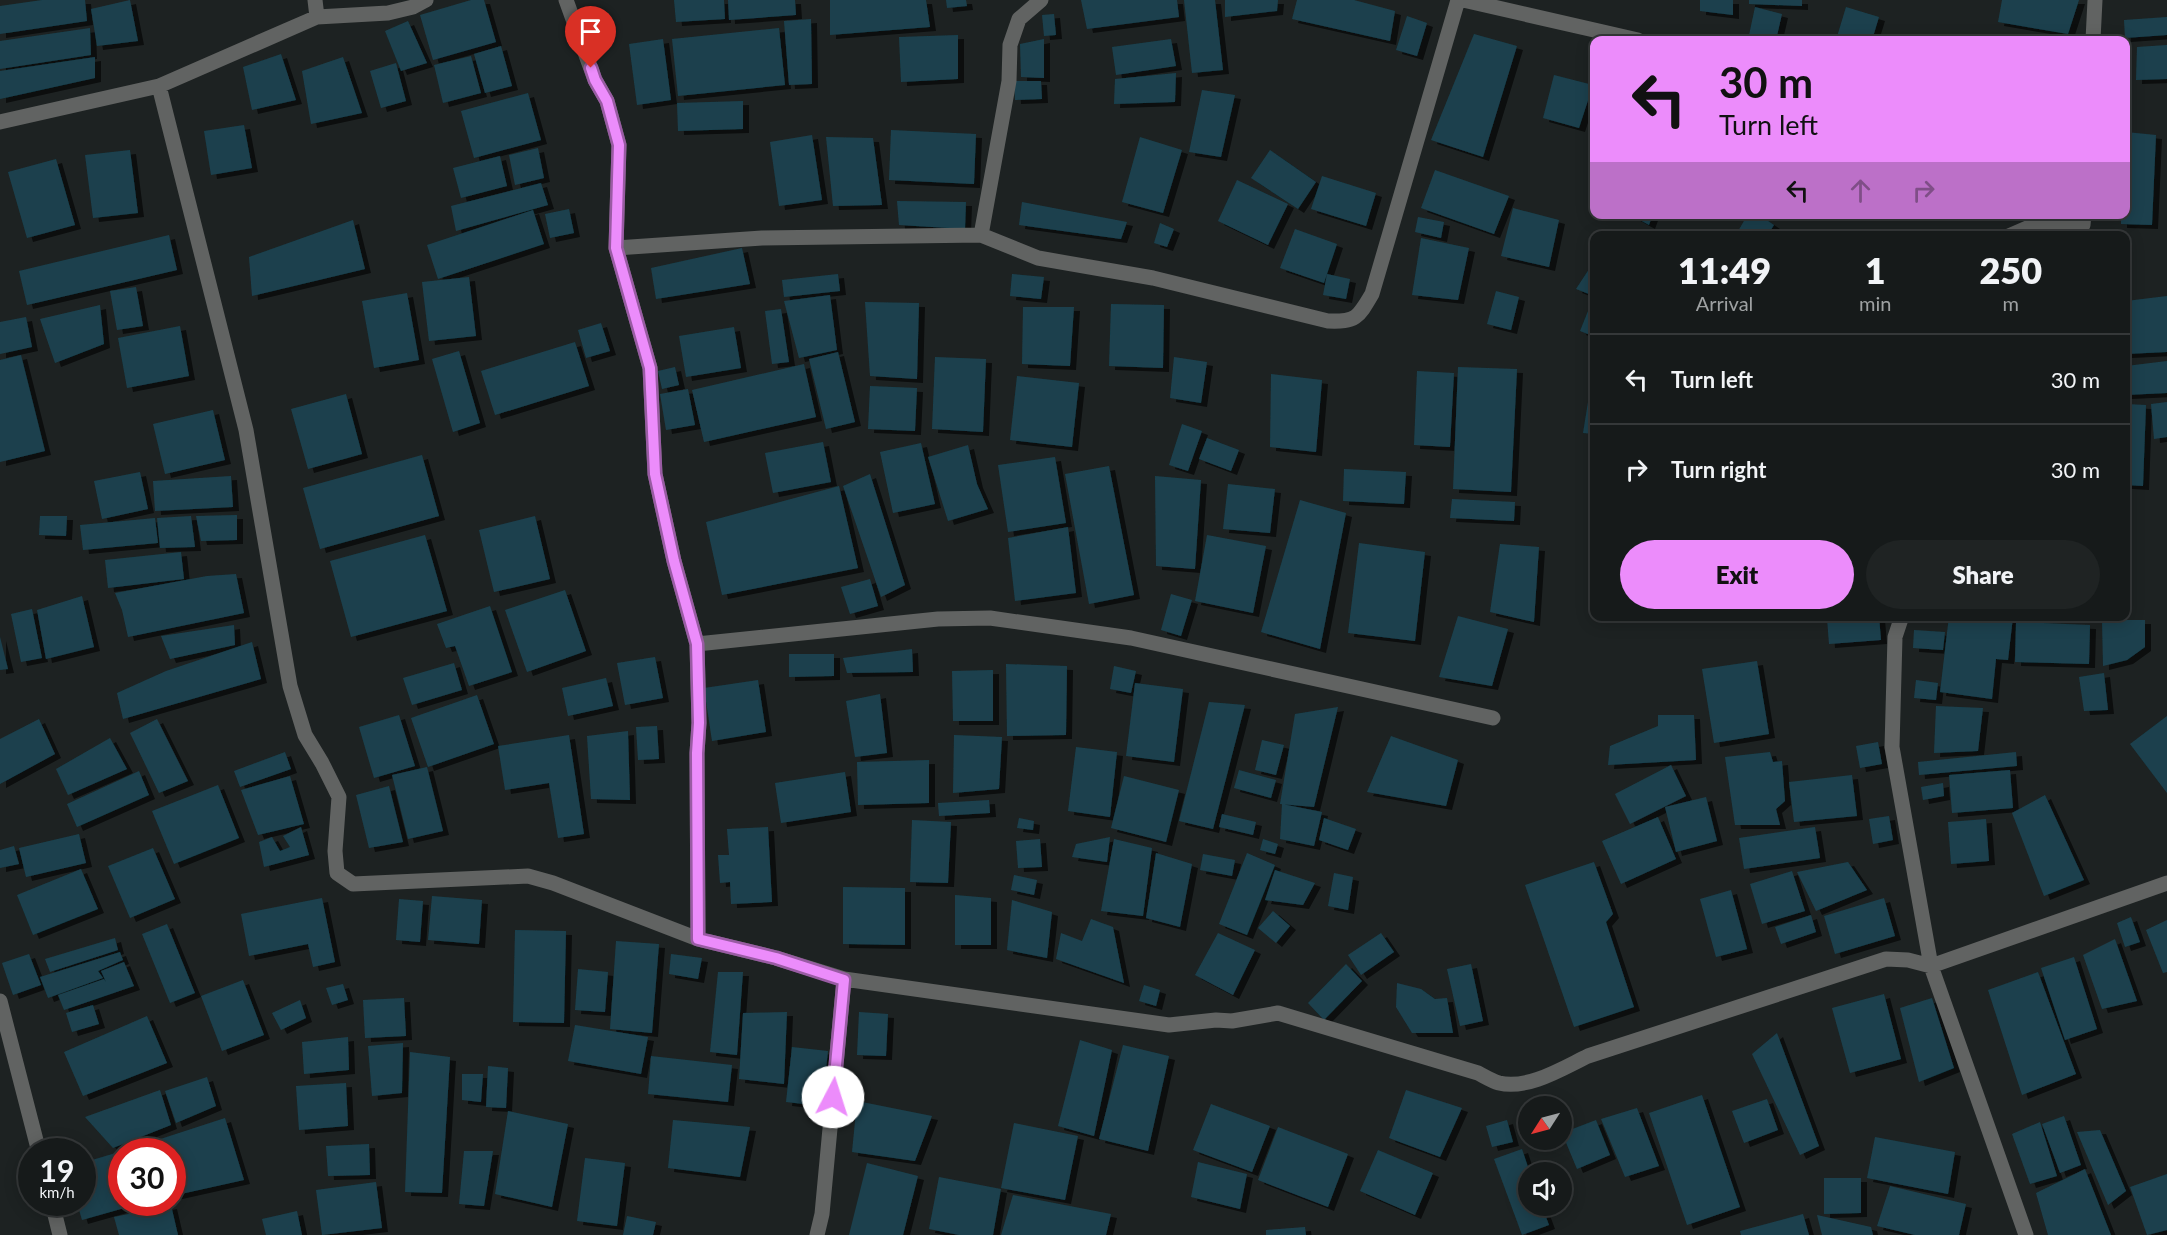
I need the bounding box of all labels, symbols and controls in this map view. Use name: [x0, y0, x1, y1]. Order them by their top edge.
pin: [565, 6, 616, 68]
icon: arrive: [574, 15, 607, 48]
text: 30 m: [1719, 57, 1813, 107]
icon: left: [1620, 60, 1698, 138]
text: Turn left: [1719, 108, 1818, 141]
icon: left: [1781, 174, 1814, 207]
icon: ahead: [1844, 174, 1877, 207]
icon: right: [1907, 174, 1940, 207]
text: 11:49: [1678, 248, 1771, 292]
text: 1: [1865, 248, 1886, 292]
text: 250: [1979, 248, 2042, 292]
text: Arrival: [1696, 291, 1753, 315]
text: min: [1859, 291, 1891, 315]
text: m: [2002, 291, 2019, 315]
icon: left: [1620, 363, 1653, 396]
text: Turn left: [1671, 366, 1753, 393]
text: 30 m: [2051, 366, 2100, 393]
icon: right: [1620, 453, 1653, 486]
text: Turn right: [1671, 456, 1766, 483]
text: 30 m: [2051, 456, 2100, 483]
button: Exit: [1620, 540, 1854, 609]
button: Share: [1866, 540, 2100, 609]
position arrow: [801, 1065, 865, 1129]
north arrow: [1518, 1096, 1572, 1150]
map controls: [1518, 1096, 1572, 1216]
speed limit sign: 30: [108, 1138, 186, 1216]
text: 19: [40, 1152, 74, 1188]
button: sound: [1518, 1162, 1572, 1216]
text: km/h: [39, 1183, 75, 1201]

